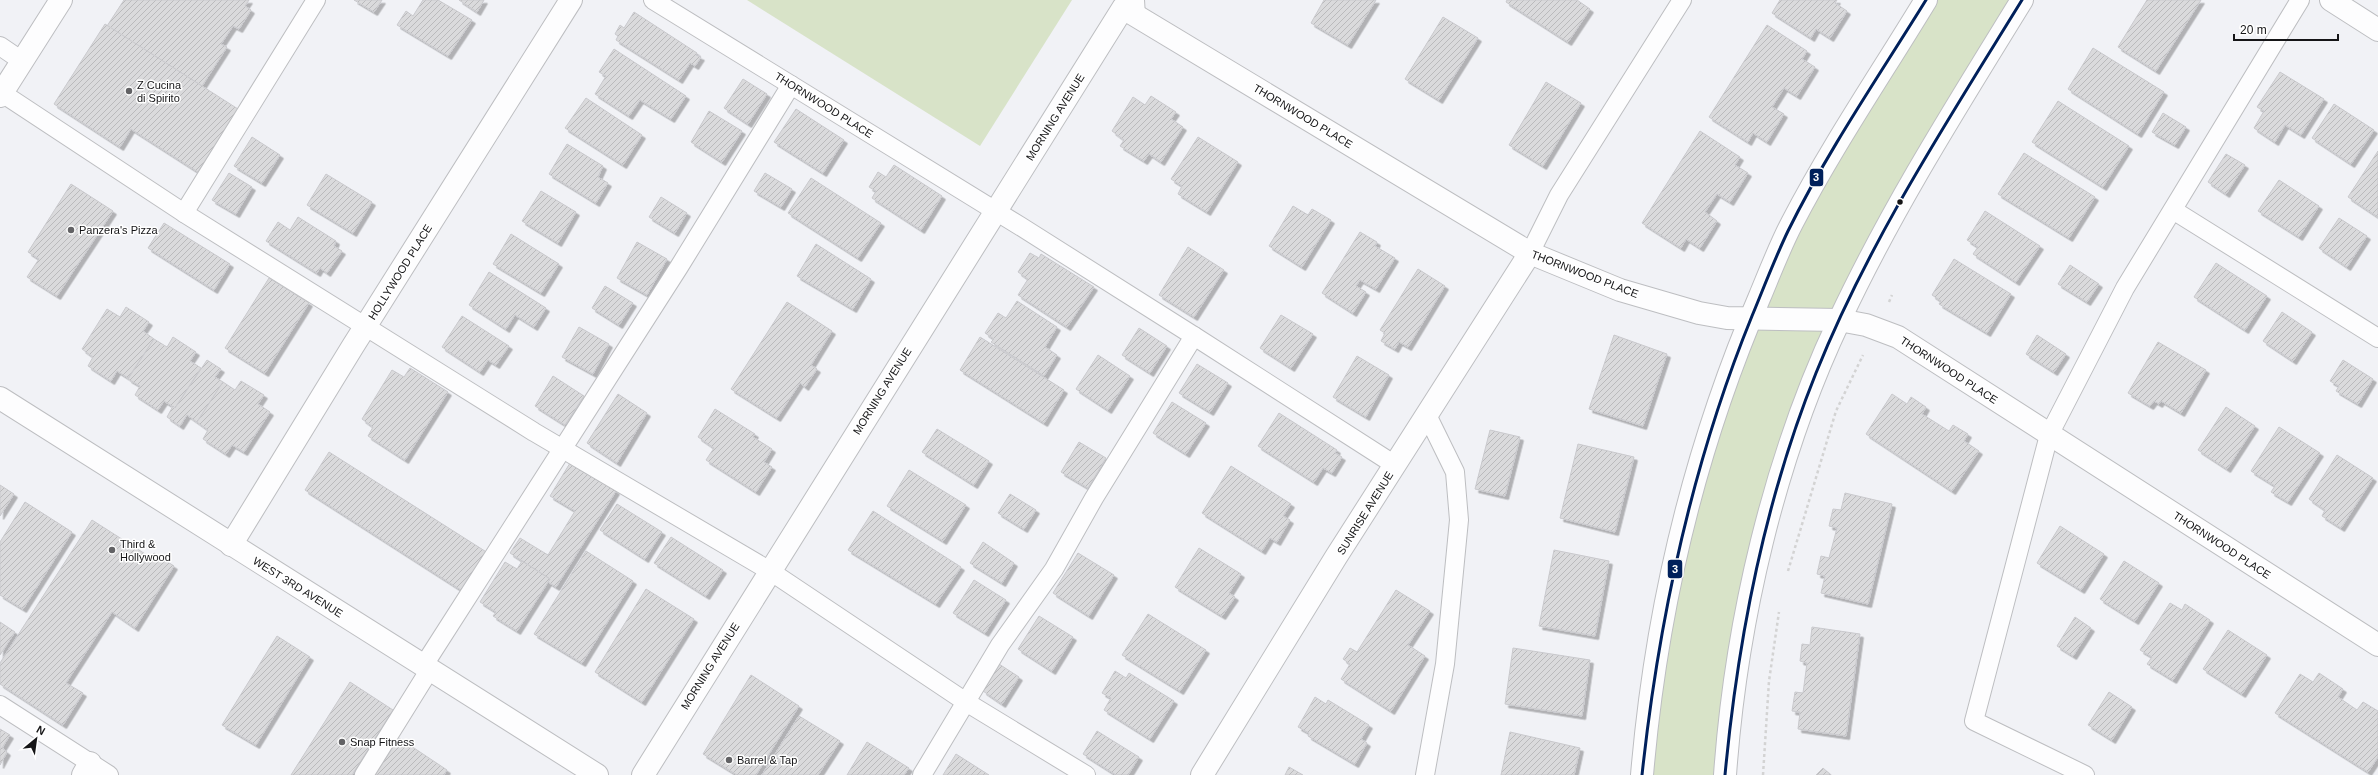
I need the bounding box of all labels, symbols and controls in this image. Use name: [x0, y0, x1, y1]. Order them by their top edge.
scale bar: [2234, 16, 2338, 42]
text: 20 m: [2240, 23, 2267, 37]
street label: THORNWOOD PLACE: [773, 70, 875, 140]
street label: MORNING AVENUE: [1023, 71, 1087, 163]
place label: Z Cucina di Spirito: [137, 79, 182, 104]
street label: THORNWOOD PLACE: [1251, 82, 1355, 150]
marker: Z Cucina di Spirito: [124, 86, 134, 96]
line badge: 3: [1809, 168, 1824, 187]
text: 3: [1813, 171, 1819, 183]
unlabelled marker: [1895, 197, 1905, 207]
street label: HOLLYWOOD PLACE: [366, 222, 434, 322]
place label: Panzera's Pizza: [79, 224, 158, 236]
marker: Panzera's Pizza: [66, 225, 76, 235]
street label: THORNWOOD PLACE: [1530, 248, 1640, 300]
street label: THORNWOOD PLACE: [1898, 334, 2000, 406]
street label: MORNING AVENUE: [850, 345, 914, 437]
street label: SUNRISE AVENUE: [1335, 469, 1395, 557]
street label: THORNWOOD PLACE: [2171, 509, 2273, 581]
place label: Third & Hollywood: [120, 538, 171, 563]
marker: Third & Hollywood: [107, 545, 117, 555]
street label: WEST 3RD AVENUE: [251, 554, 345, 620]
line badge: 3: [1667, 559, 1683, 579]
text: 3: [1672, 563, 1678, 575]
street label: MORNING AVENUE: [678, 620, 742, 712]
north arrow: [16, 719, 56, 759]
text: N: [34, 723, 47, 737]
place label: Snap Fitness: [350, 736, 415, 748]
marker: Snap Fitness: [337, 737, 347, 747]
place label: Barrel & Tap: [737, 754, 797, 766]
marker: Barrel & Tap: [724, 755, 734, 765]

